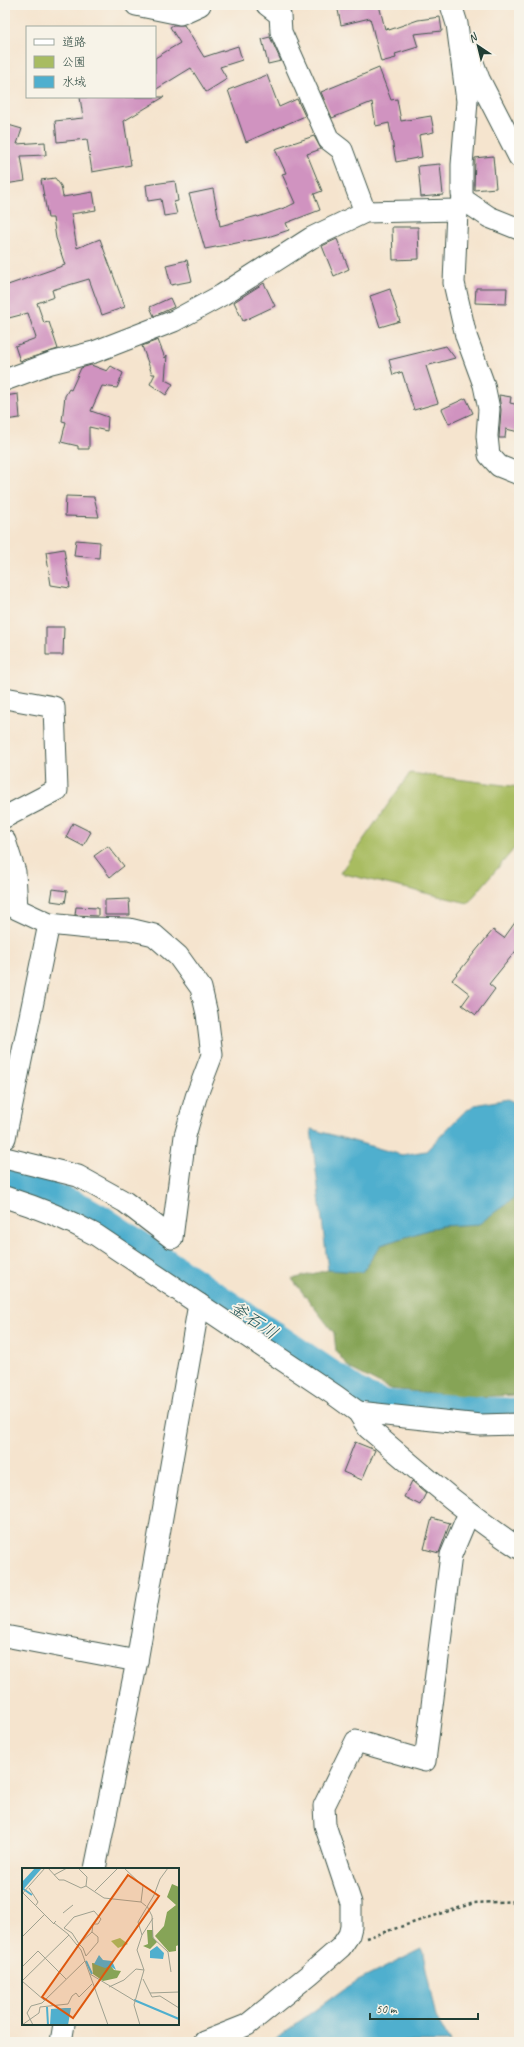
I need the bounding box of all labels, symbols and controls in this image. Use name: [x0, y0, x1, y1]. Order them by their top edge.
legend: [26, 26, 156, 98]
north arrow: [458, 26, 498, 66]
text: N: [465, 29, 481, 45]
text: 道路: [62, 34, 86, 50]
text: 公園: [62, 54, 86, 70]
text: 水域: [62, 74, 86, 90]
water label: 釜石川: [225, 1296, 283, 1344]
inset map: [22, 1868, 179, 2025]
scale bar: [370, 1995, 478, 2021]
text: 50 m: [376, 2001, 398, 2017]

